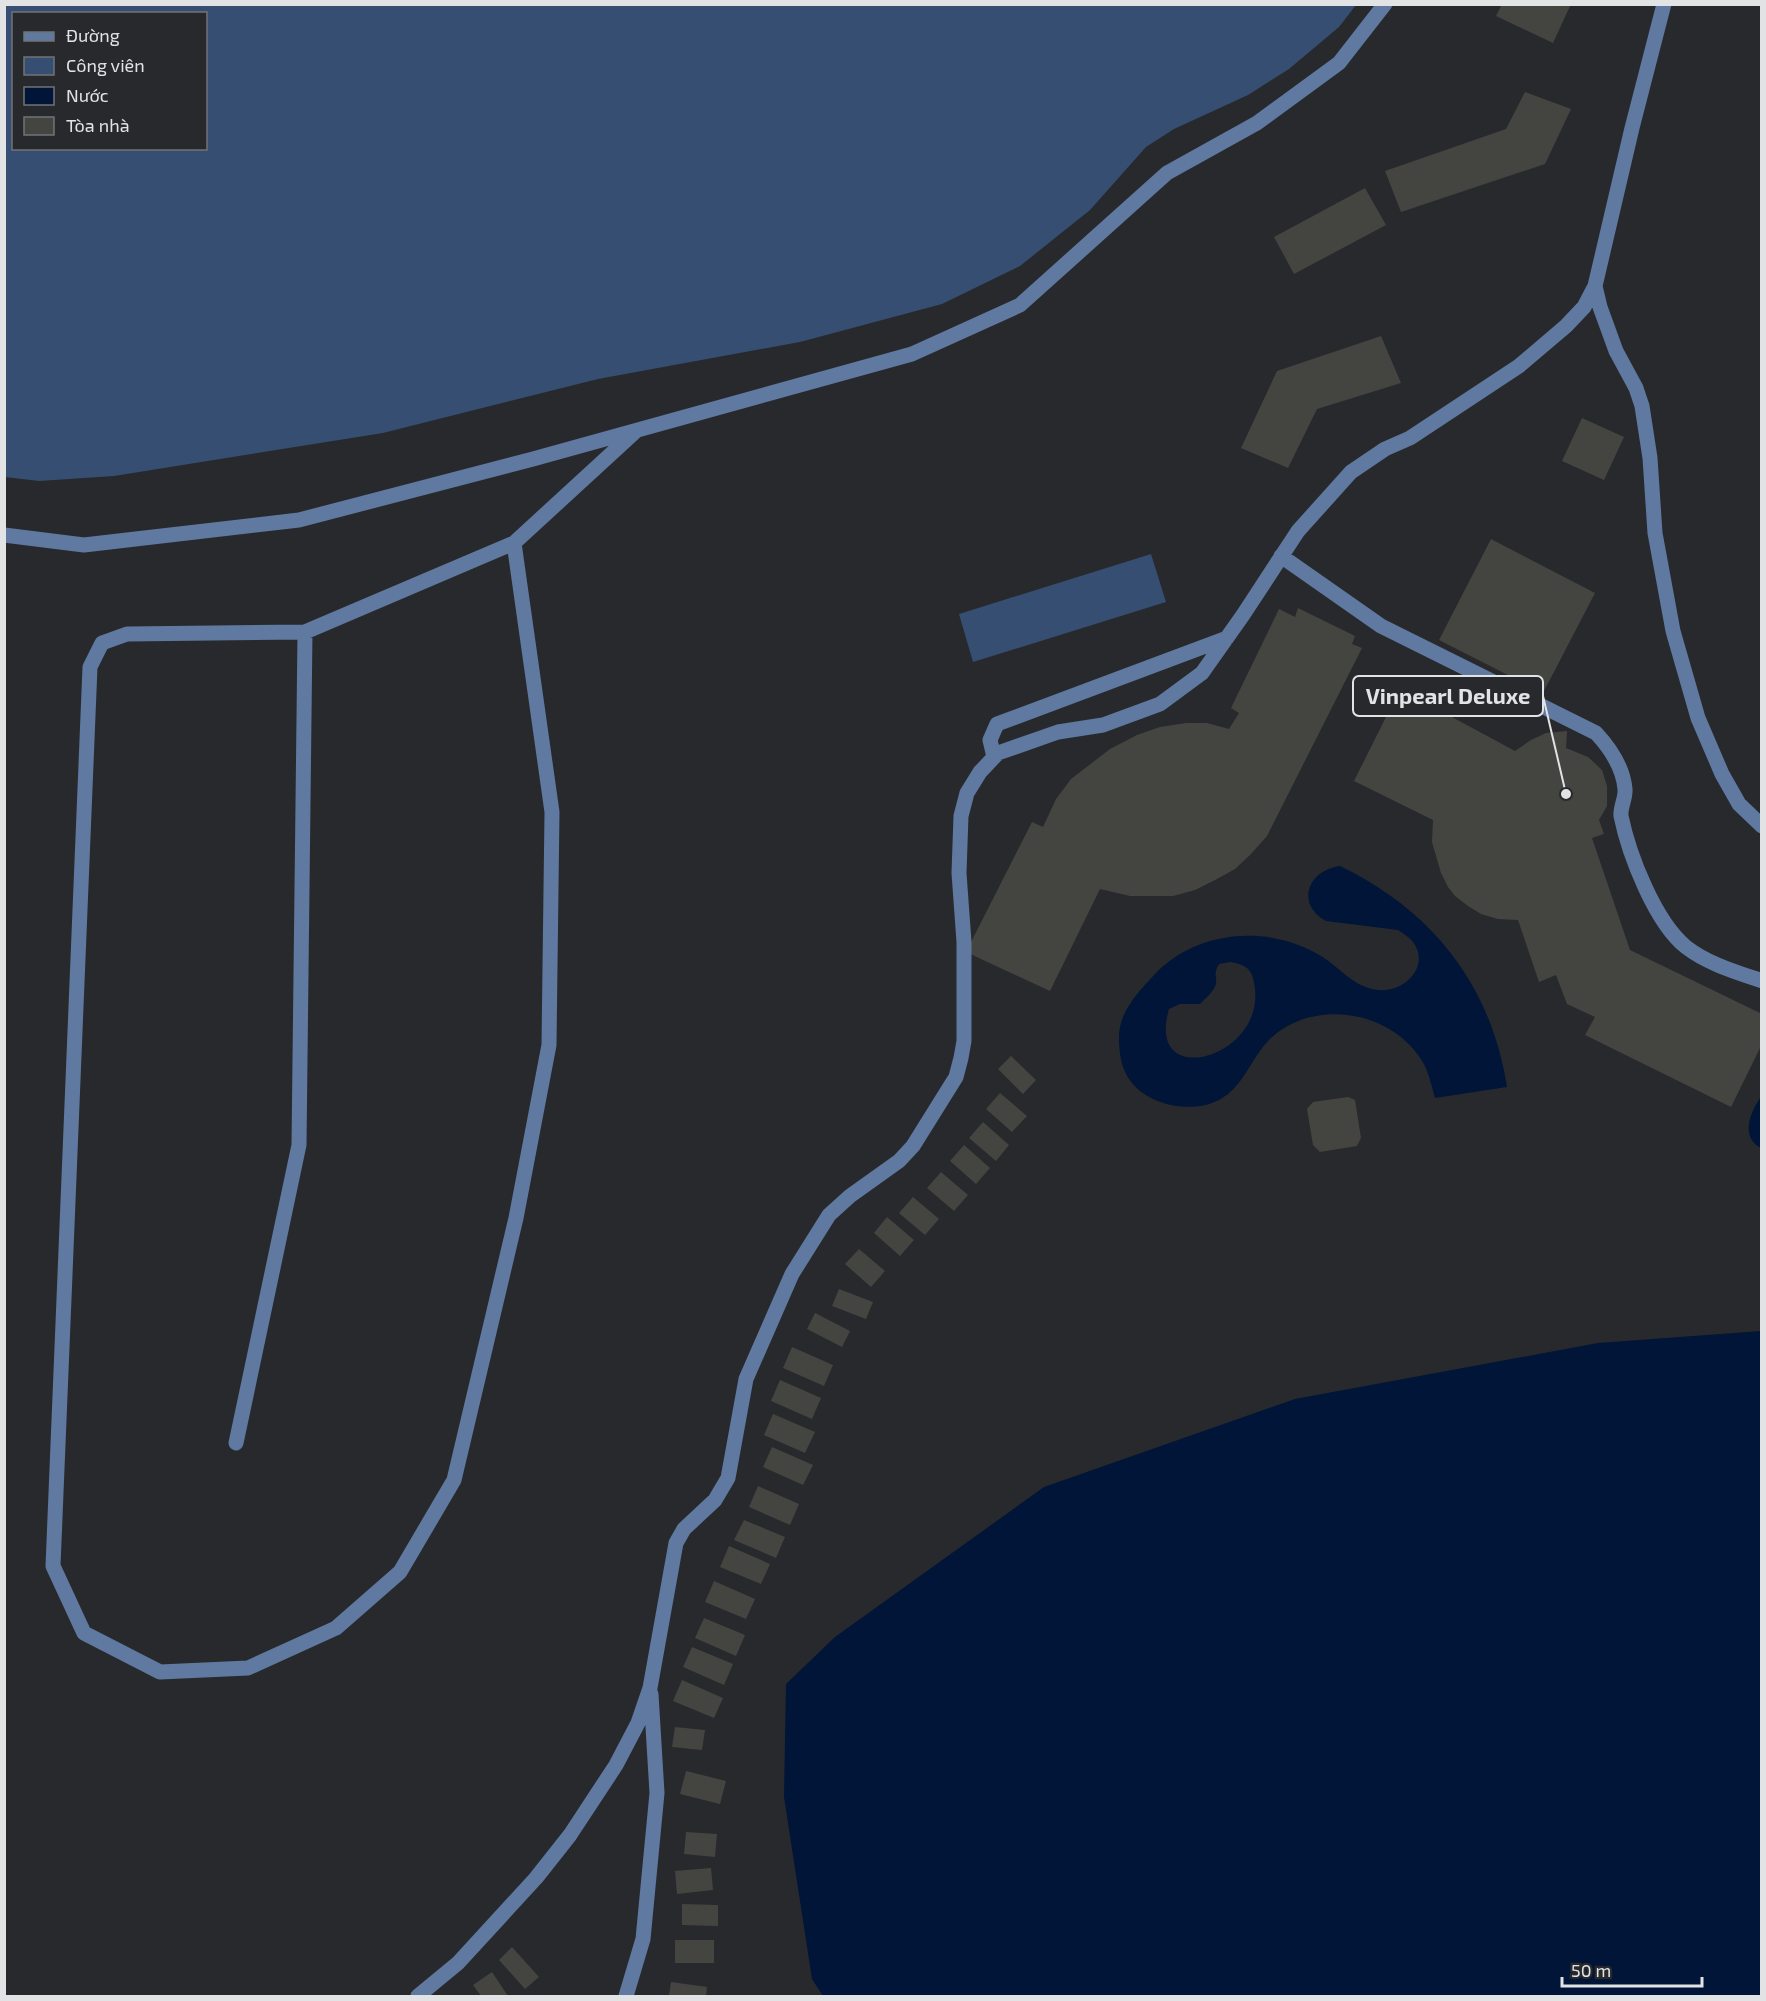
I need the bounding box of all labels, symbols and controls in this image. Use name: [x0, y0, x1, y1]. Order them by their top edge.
legend: [12, 12, 207, 150]
text: Đường: [66, 24, 120, 46]
text: Công viên: [66, 54, 145, 76]
text: Nước: [66, 84, 109, 106]
text: Tòa nhà: [66, 114, 130, 136]
callout: Vinpearl Deluxe: [1353, 676, 1543, 716]
text: Vinpearl Deluxe: [1366, 682, 1530, 708]
scale bar: [1562, 1950, 1702, 1988]
text: 50 m: [1571, 1959, 1611, 1981]

